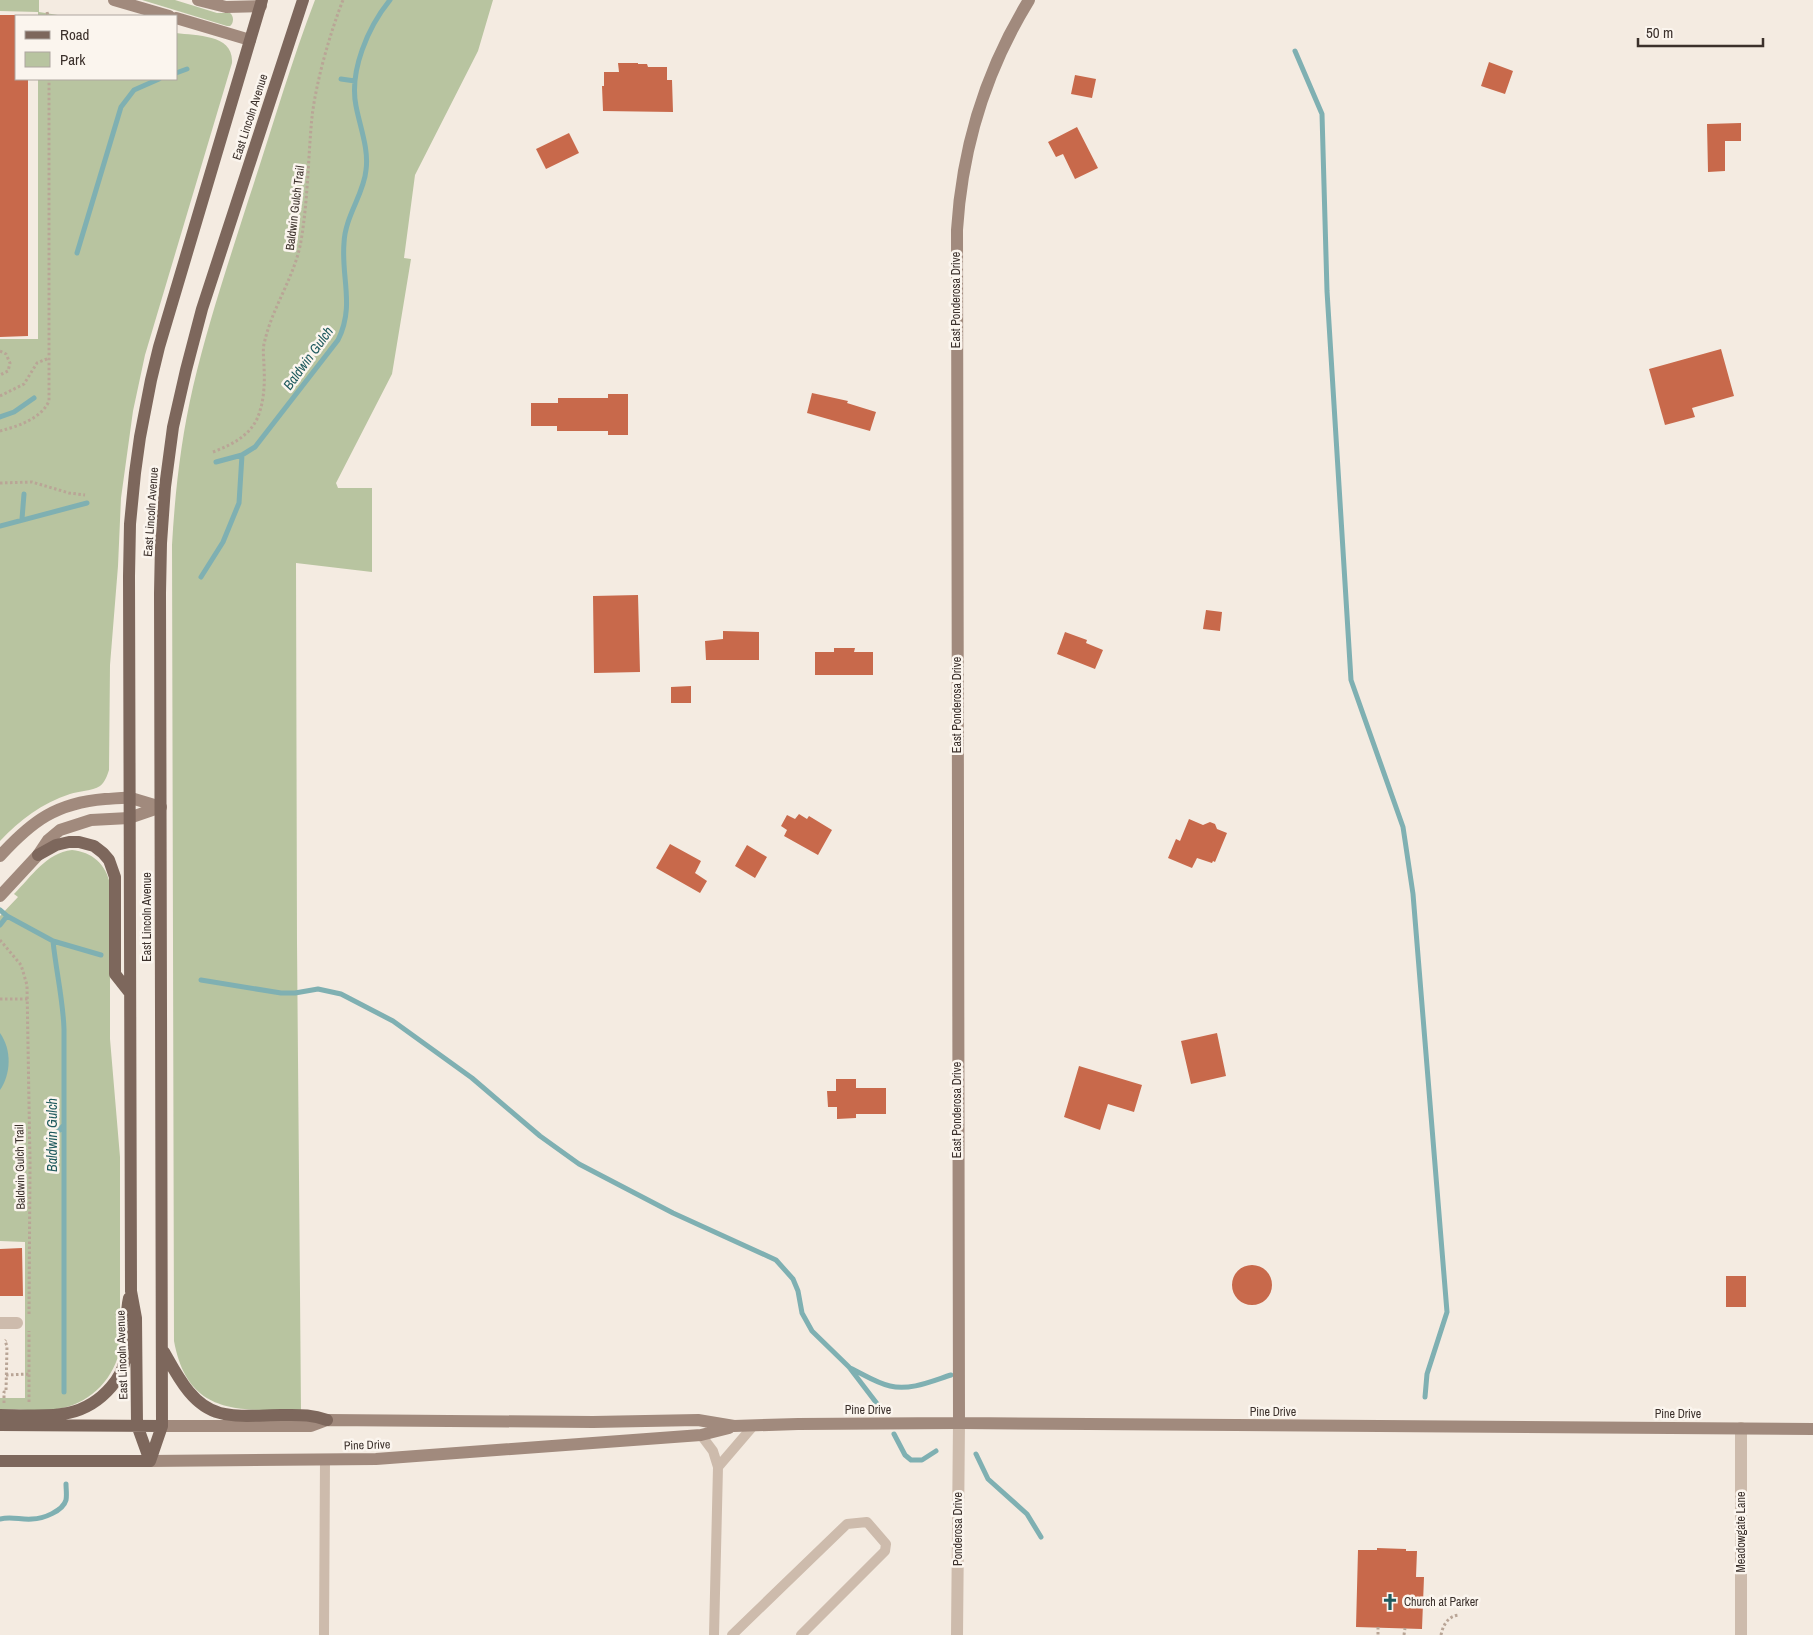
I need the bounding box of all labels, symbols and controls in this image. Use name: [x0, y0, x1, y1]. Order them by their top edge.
legend: [15, 15, 178, 80]
scale bar: [1638, 15, 1763, 47]
text: 50 m: [1646, 22, 1673, 43]
text: Road: [60, 24, 89, 45]
text: Park: [60, 49, 86, 70]
street label: East Lincoln Avenue: [229, 72, 271, 162]
street label: Baldwin Gulch Trail: [282, 165, 308, 251]
street label: East Ponderosa Drive: [948, 252, 964, 348]
water label: Baldwin Gulch: [279, 323, 337, 393]
street label: East Lincoln Avenue: [140, 467, 162, 557]
street label: East Ponderosa Drive: [949, 657, 965, 753]
street label: East Lincoln Avenue: [139, 872, 155, 962]
street label: East Ponderosa Drive: [949, 1062, 965, 1158]
water label: Baldwin Gulch: [43, 1098, 61, 1172]
street label: Baldwin Gulch Trail: [11, 1124, 29, 1210]
street label: East Lincoln Avenue: [112, 1310, 132, 1400]
street label: Pine Drive: [845, 1402, 891, 1418]
street label: Pine Drive: [1250, 1404, 1296, 1420]
street label: Pine Drive: [1655, 1406, 1701, 1422]
street label: Pine Drive: [343, 1436, 391, 1454]
street label: Ponderosa Drive: [950, 1492, 966, 1566]
street label: Meadowgate Lane: [1733, 1492, 1749, 1572]
church icon: Church at Parker: [1380, 1592, 1400, 1612]
place label: Church at Parker: [1404, 1594, 1479, 1610]

